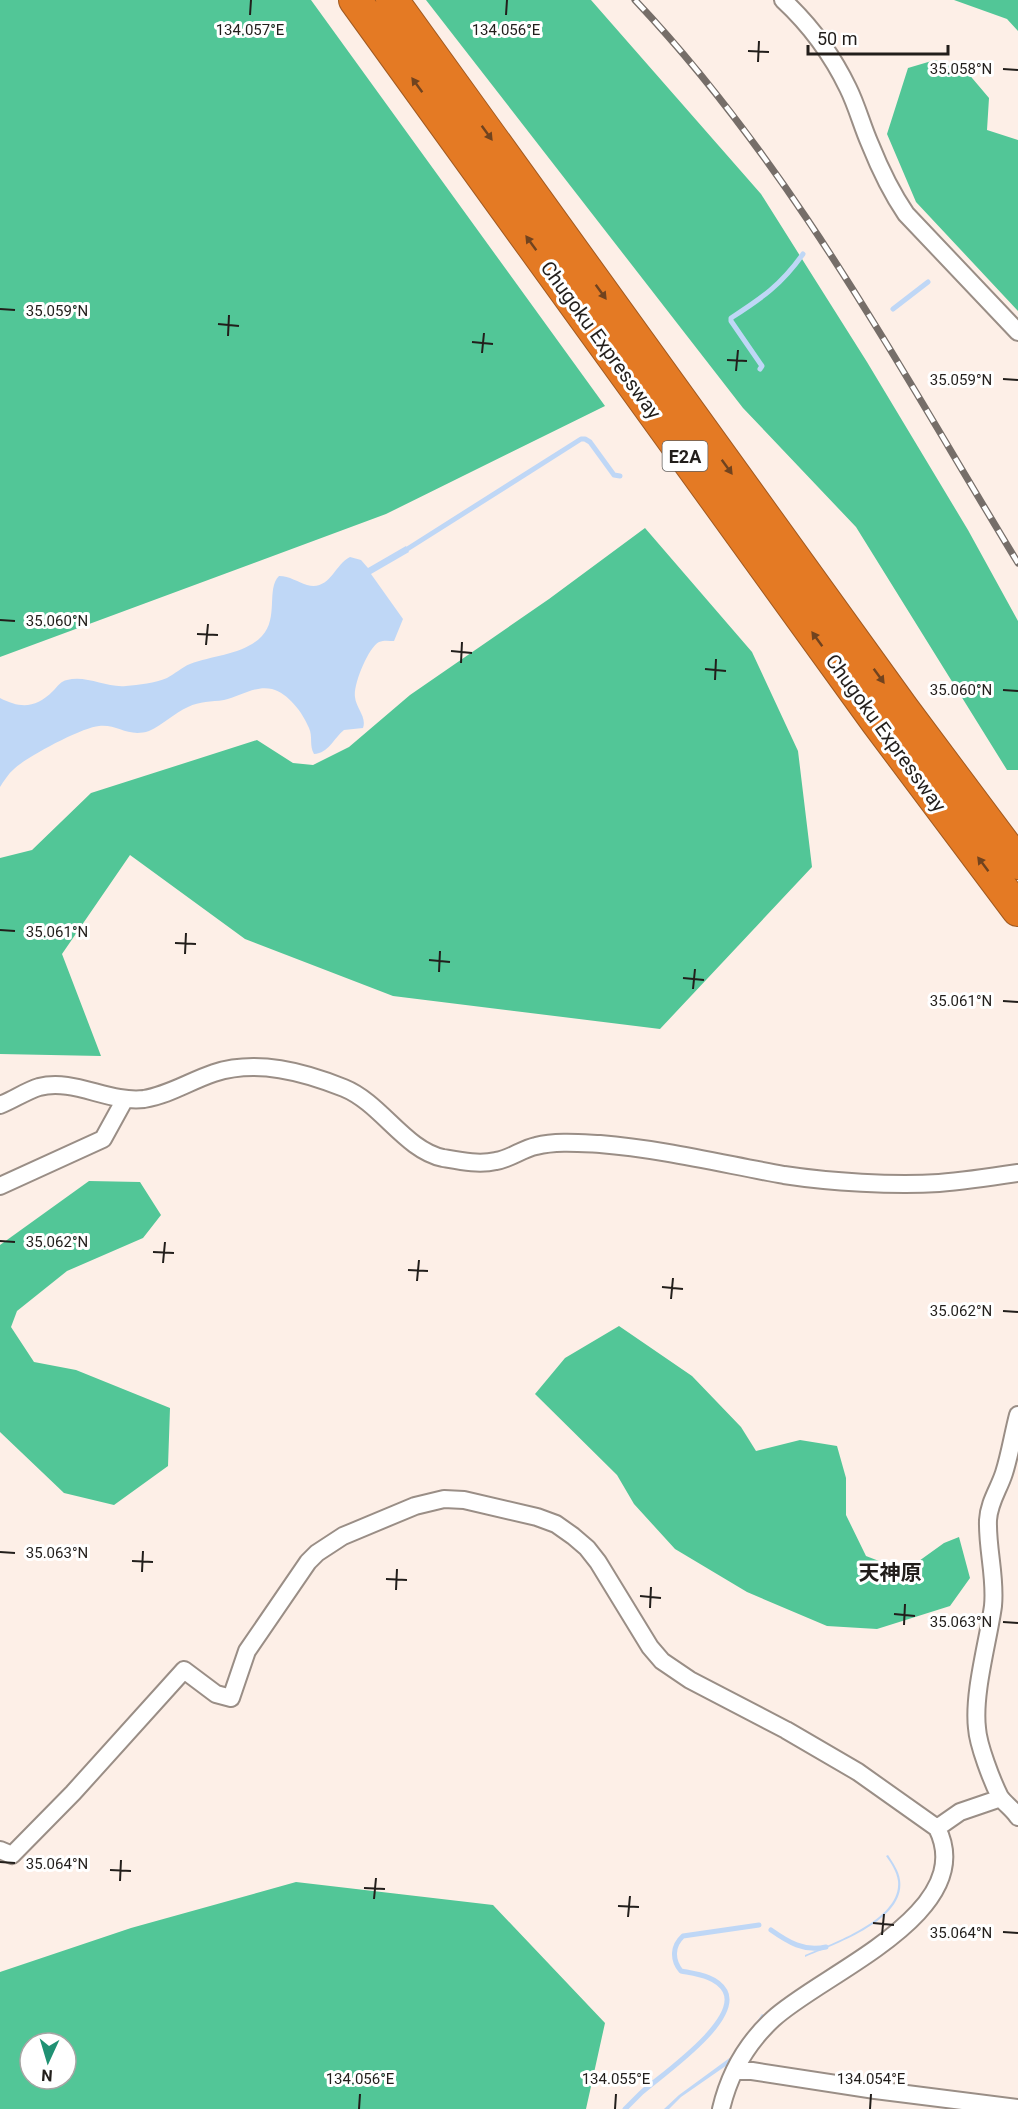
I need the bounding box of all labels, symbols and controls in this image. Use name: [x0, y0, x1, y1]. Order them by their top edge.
scale bar: [808, 18, 948, 56]
text: 134.057°E: [216, 21, 285, 39]
text: 134.056°E: [472, 21, 541, 39]
text: 50 m: [817, 28, 857, 49]
text: 35.058°N: [930, 60, 992, 78]
one-way arrow: [411, 77, 423, 92]
one-way arrow: [481, 125, 492, 141]
one-way arrow: [525, 235, 537, 251]
street label: Chugoku Expressway: [536, 256, 667, 424]
one-way arrow: [595, 283, 607, 299]
text: 35.059°N: [26, 302, 88, 320]
text: 35.059°N: [930, 371, 992, 389]
road number: E2A: [662, 441, 708, 471]
one-way arrow: [721, 458, 733, 474]
text: 35.060°N: [26, 612, 88, 630]
one-way arrow: [811, 632, 823, 648]
street label: Chugoku Expressway: [821, 649, 952, 817]
one-way arrow: [872, 668, 884, 683]
text: 35.060°N: [930, 681, 992, 699]
one-way arrow: [977, 856, 989, 872]
text: 35.061°N: [26, 923, 88, 941]
text: 35.061°N: [930, 992, 992, 1010]
text: 35.062°N: [26, 1233, 88, 1251]
text: 35.062°N: [930, 1302, 992, 1320]
text: 35.063°N: [26, 1544, 88, 1562]
district label: 天神原: [859, 1561, 922, 1585]
text: 35.063°N: [930, 1613, 992, 1631]
text: 35.064°N: [26, 1855, 88, 1873]
text: 35.064°N: [930, 1924, 992, 1942]
north arrow: [18, 2031, 78, 2091]
text: N: [41, 2066, 53, 2085]
text: 134.056°E: [326, 2070, 395, 2088]
text: 134.055°E: [582, 2070, 651, 2088]
text: 134.054°E: [837, 2070, 906, 2088]

